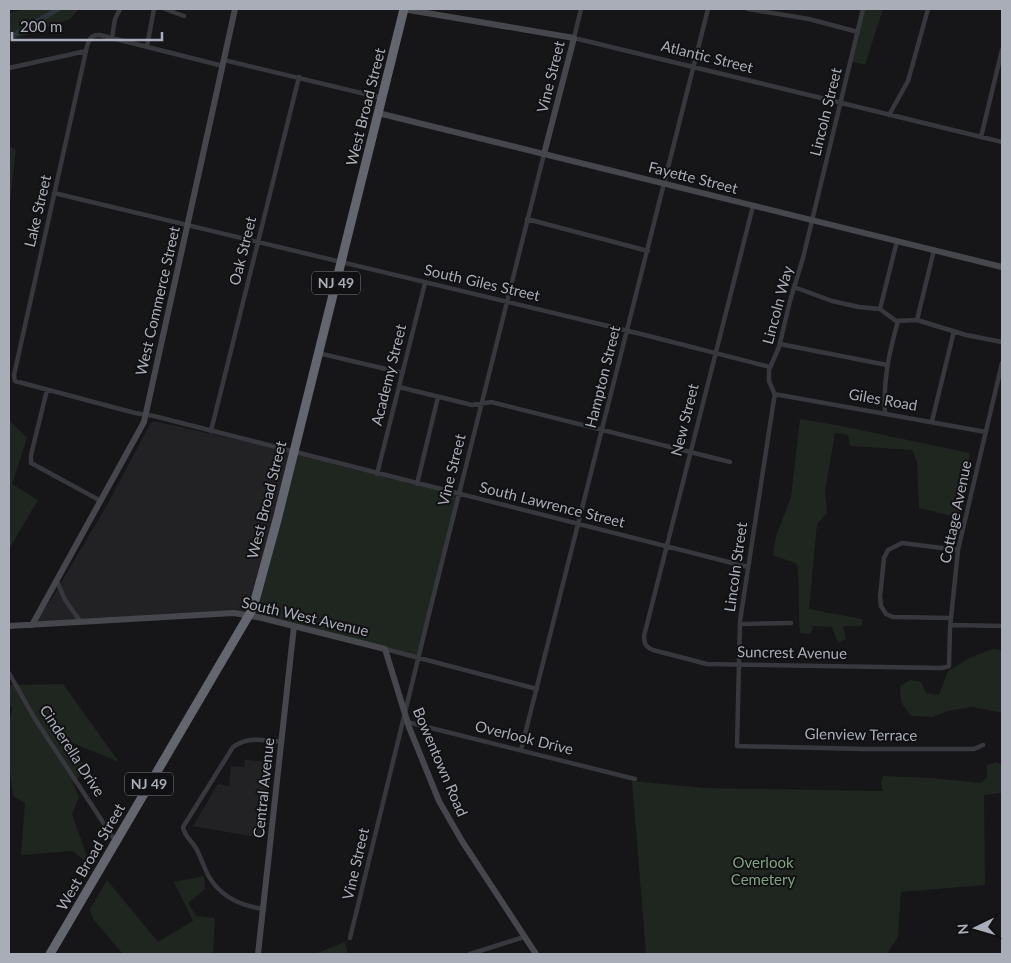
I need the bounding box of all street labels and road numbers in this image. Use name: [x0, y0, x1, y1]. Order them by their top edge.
street label: Atlantic Street: [659, 36, 756, 76]
street label: Vine Street: [532, 38, 568, 115]
street label: West Broad Street: [342, 45, 389, 167]
street label: Lincoln Street: [805, 65, 845, 158]
street label: Fayette Street: [647, 157, 740, 197]
street label: Lake Street: [20, 172, 54, 249]
street label: Oak Street: [225, 214, 259, 287]
street label: West Commerce Street: [131, 224, 183, 377]
street label: South Giles Street: [423, 260, 543, 304]
street label: Lincoln Way: [758, 263, 796, 346]
road number: NJ 49: [312, 272, 360, 294]
street label: Academy Street: [367, 322, 409, 427]
street label: Hampton Street: [581, 323, 624, 430]
street label: New Street: [666, 381, 702, 458]
street label: Giles Road: [847, 384, 919, 414]
street label: Vine Street: [433, 431, 469, 508]
street label: West Broad Street: [243, 438, 290, 560]
street label: Cottage Avenue: [935, 459, 975, 565]
street label: South Lawrence Street: [478, 477, 627, 531]
street label: Lincoln Street: [720, 520, 750, 613]
street label: South West Avenue: [240, 593, 371, 639]
street label: Suncrest Avenue: [737, 642, 847, 662]
street label: Cinderella Drive: [37, 701, 109, 800]
street label: Bowentown Road: [410, 704, 472, 819]
street label: Overlook Drive: [473, 716, 575, 758]
street label: Glenview Terrace: [804, 724, 918, 744]
street label: Central Avenue: [249, 737, 277, 839]
road number: NJ 49: [125, 772, 173, 796]
street label: West Broad Street: [52, 799, 128, 913]
street label: Vine Street: [338, 825, 372, 902]

